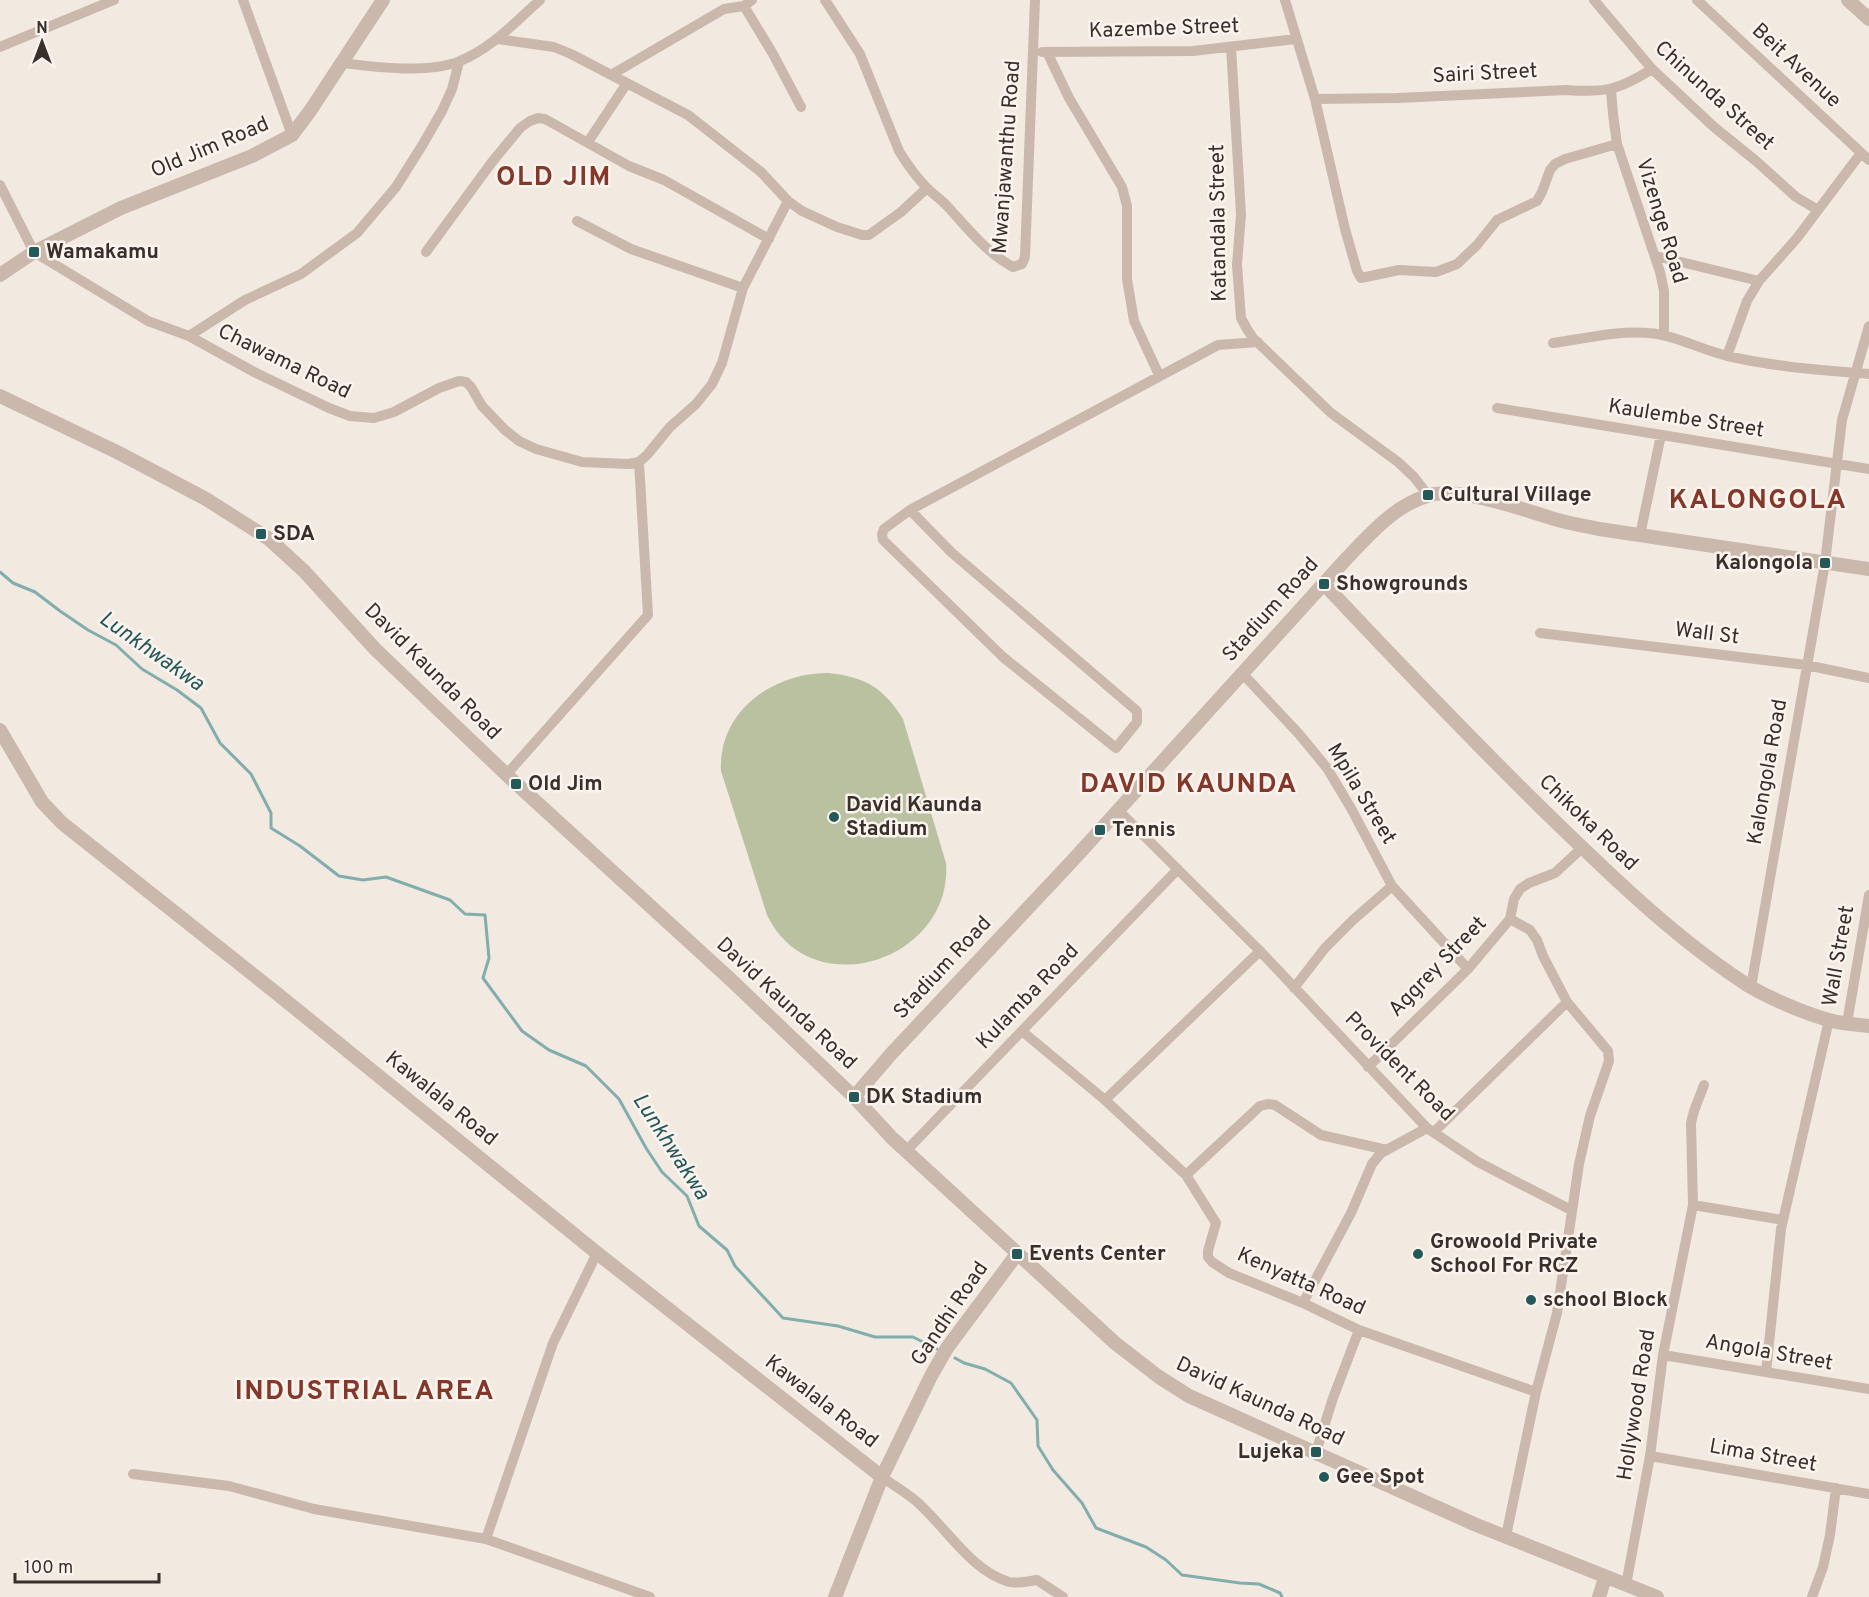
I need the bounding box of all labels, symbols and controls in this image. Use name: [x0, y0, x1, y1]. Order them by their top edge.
north arrow: [12, 12, 72, 72]
street label: Kazembe Street: [1088, 13, 1240, 45]
street label: Beit Avenue: [1746, 18, 1846, 114]
text: N: [36, 19, 48, 39]
street label: Chinunda Street: [1648, 35, 1780, 157]
street label: Sairi Street: [1432, 58, 1538, 90]
street label: Mwanjawanthu Road: [987, 59, 1027, 255]
street label: Old Jim Road: [147, 111, 273, 185]
street label: Katandala Street: [1204, 144, 1234, 302]
street label: Vizenge Road: [1629, 155, 1693, 287]
district label: OLD JIM: [496, 161, 612, 195]
place label: Wamakamu: [46, 239, 159, 266]
marker: Wamakamu: [27, 245, 41, 259]
street label: Chawama Road: [213, 318, 355, 406]
street label: Kaulembe Street: [1606, 393, 1766, 445]
place label: Cultural Village: [1440, 482, 1592, 509]
district label: KALONGOLA: [1669, 484, 1847, 518]
marker: Cultural Village: [1421, 488, 1435, 502]
place label: SDA: [273, 521, 315, 548]
marker: SDA: [254, 527, 268, 541]
place label: Kalongola: [1715, 550, 1813, 577]
street label: Stadium Road: [1217, 552, 1325, 668]
marker: Kalongola: [1818, 556, 1832, 570]
place label: Showgrounds: [1336, 571, 1468, 598]
marker: Showgrounds: [1317, 577, 1331, 591]
street label: David Kaunda Road: [358, 598, 506, 746]
water label: Lunkhwakwa: [93, 606, 209, 698]
street label: Wall St: [1673, 617, 1741, 651]
street label: Kalongola Road: [1742, 697, 1794, 847]
street label: Mpila Street: [1320, 738, 1402, 850]
district label: DAVID KAUNDA: [1080, 768, 1298, 802]
street label: Chikoka Road: [1533, 769, 1643, 877]
place label: Old Jim: [528, 771, 603, 798]
marker: Old Jim: [509, 777, 523, 791]
place label: David Kaunda Stadium: [846, 792, 982, 843]
marker: David Kaunda Stadium: [827, 810, 841, 824]
place label: Tennis: [1112, 817, 1176, 844]
marker: Tennis: [1093, 823, 1107, 837]
street label: Wall Street: [1817, 903, 1861, 1009]
street label: Stadium Road: [888, 911, 998, 1025]
street label: Aggrey Street: [1383, 911, 1493, 1023]
street label: David Kaunda Road: [710, 932, 862, 1076]
street label: Kulamba Road: [971, 938, 1085, 1056]
street label: Provident Road: [1338, 1006, 1460, 1128]
street label: Kawalala Road: [379, 1045, 503, 1153]
place label: DK Stadium: [866, 1084, 982, 1111]
water label: Lunkhwakwa: [626, 1089, 715, 1206]
marker: DK Stadium: [847, 1090, 861, 1104]
place label: Growoold Private School For RCZ: [1430, 1229, 1598, 1280]
place label: Events Center: [1029, 1241, 1166, 1268]
street label: Kenyatta Road: [1232, 1242, 1370, 1322]
marker: Events Center: [1010, 1247, 1024, 1261]
marker: Growoold Private School For RCZ: [1411, 1247, 1425, 1261]
street label: Gandhi Road: [905, 1257, 995, 1371]
place label: school Block: [1543, 1287, 1668, 1314]
marker: school Block: [1524, 1293, 1538, 1307]
street label: Hollywood Road: [1612, 1327, 1662, 1483]
street label: Angola Street: [1703, 1328, 1835, 1378]
street label: Kawalala Road: [759, 1349, 883, 1455]
street label: David Kaunda Road: [1171, 1351, 1349, 1453]
district label: INDUSTRIAL AREA: [235, 1375, 495, 1409]
street label: Lima Street: [1707, 1433, 1819, 1479]
place label: Lujeka: [1238, 1439, 1304, 1466]
marker: Lujeka: [1309, 1445, 1323, 1459]
place label: Gee Spot: [1336, 1464, 1424, 1491]
marker: Gee Spot: [1317, 1470, 1331, 1484]
scale bar: [15, 1546, 159, 1584]
text: 100 m: [24, 1557, 73, 1580]

